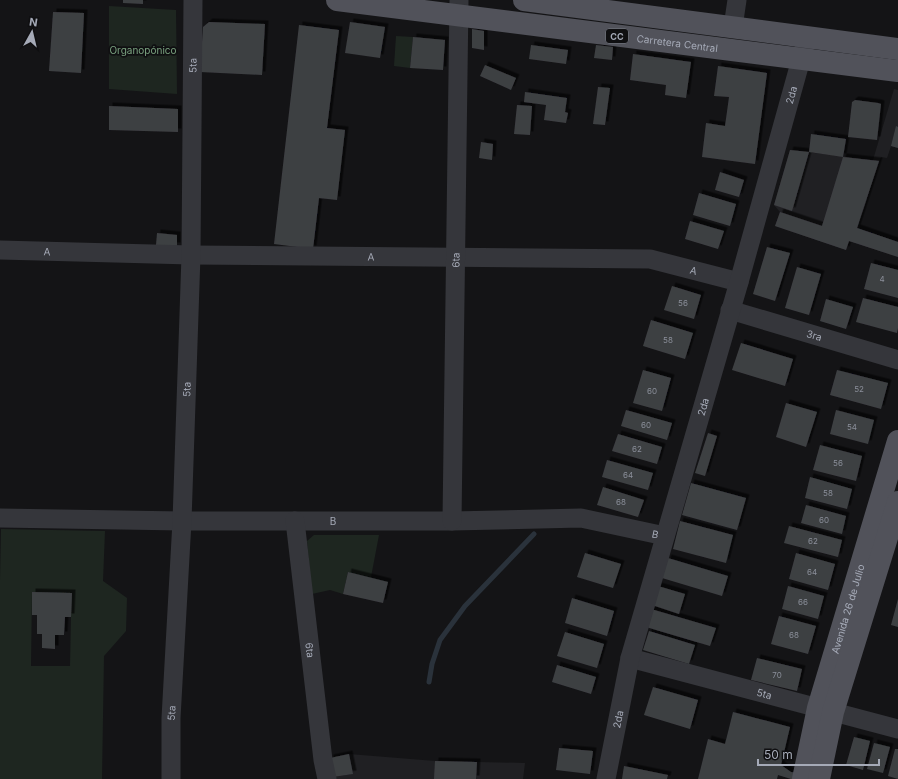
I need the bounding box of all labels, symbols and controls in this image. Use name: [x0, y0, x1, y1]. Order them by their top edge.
north arrow: [12, 12, 52, 52]
text: N: [28, 15, 39, 30]
road number: CC: [606, 29, 628, 43]
street label: Carretera Central: [636, 32, 719, 54]
park label: Organopónico: [109, 44, 177, 56]
street label: 5ta: [186, 58, 199, 73]
street label: 2da: [783, 85, 799, 105]
street label: A: [43, 245, 51, 257]
street label: A: [367, 251, 375, 263]
street label: 6ta: [449, 252, 462, 268]
street label: A: [689, 264, 698, 277]
house number: 4: [879, 274, 885, 284]
house number: 56: [678, 298, 688, 308]
street label: 3ra: [805, 327, 824, 343]
house number: 58: [663, 335, 673, 345]
street label: 5ta: [180, 382, 193, 397]
house number: 52: [854, 384, 864, 394]
house number: 60: [647, 386, 657, 396]
street label: 2da: [695, 396, 711, 417]
house number: 60: [641, 420, 651, 430]
house number: 54: [847, 422, 857, 432]
house number: 62: [632, 444, 642, 454]
house number: 56: [833, 458, 843, 468]
house number: 64: [623, 470, 633, 480]
house number: 58: [823, 488, 833, 498]
house number: 68: [616, 497, 626, 507]
street label: B: [330, 515, 336, 527]
house number: 60: [819, 515, 829, 525]
street label: B: [651, 527, 660, 540]
house number: 62: [808, 536, 818, 546]
street label: Avenida 26 de Julio: [829, 563, 867, 655]
house number: 64: [807, 567, 817, 577]
house number: 66: [798, 597, 808, 607]
house number: 68: [789, 630, 799, 640]
street label: 6ta: [303, 642, 317, 658]
house number: 70: [772, 670, 782, 680]
street label: 5ta: [756, 686, 773, 701]
street label: 5ta: [165, 705, 178, 721]
street label: 2da: [610, 709, 625, 729]
scale bar: [758, 741, 879, 767]
text: 50 m: [764, 747, 793, 762]

